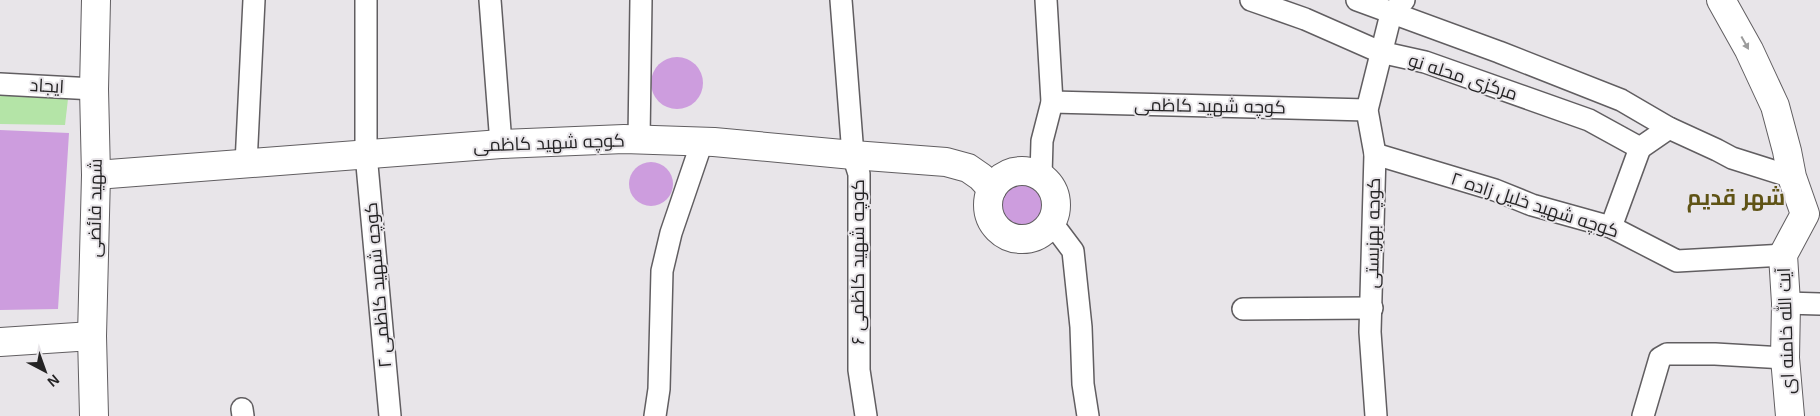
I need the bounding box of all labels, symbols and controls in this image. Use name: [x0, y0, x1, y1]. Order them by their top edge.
one-way arrow: [1740, 36, 1749, 49]
street label: مرکزی محله نو: [1406, 50, 1520, 105]
street label: ایجاد: [29, 75, 65, 97]
street label: کوچه شهید کاظمی: [1134, 95, 1286, 119]
street label: کوچه شهید کاظمی: [473, 130, 625, 158]
street label: شهید فائضی: [84, 158, 107, 258]
street label: کوچه شهید خلیل زاده ۲: [1448, 168, 1622, 244]
street label: کوچه بهزیستی: [1362, 178, 1386, 289]
street label: کوچه شهید کاظمی ۶: [848, 179, 870, 345]
district label: شهر قدیم: [1687, 185, 1785, 213]
street label: کوچه شهید کاظمی ۲: [361, 201, 397, 369]
street label: آیت الله خامنه ای: [1772, 267, 1799, 395]
north arrow: [20, 346, 70, 396]
text: N: [44, 371, 63, 390]

